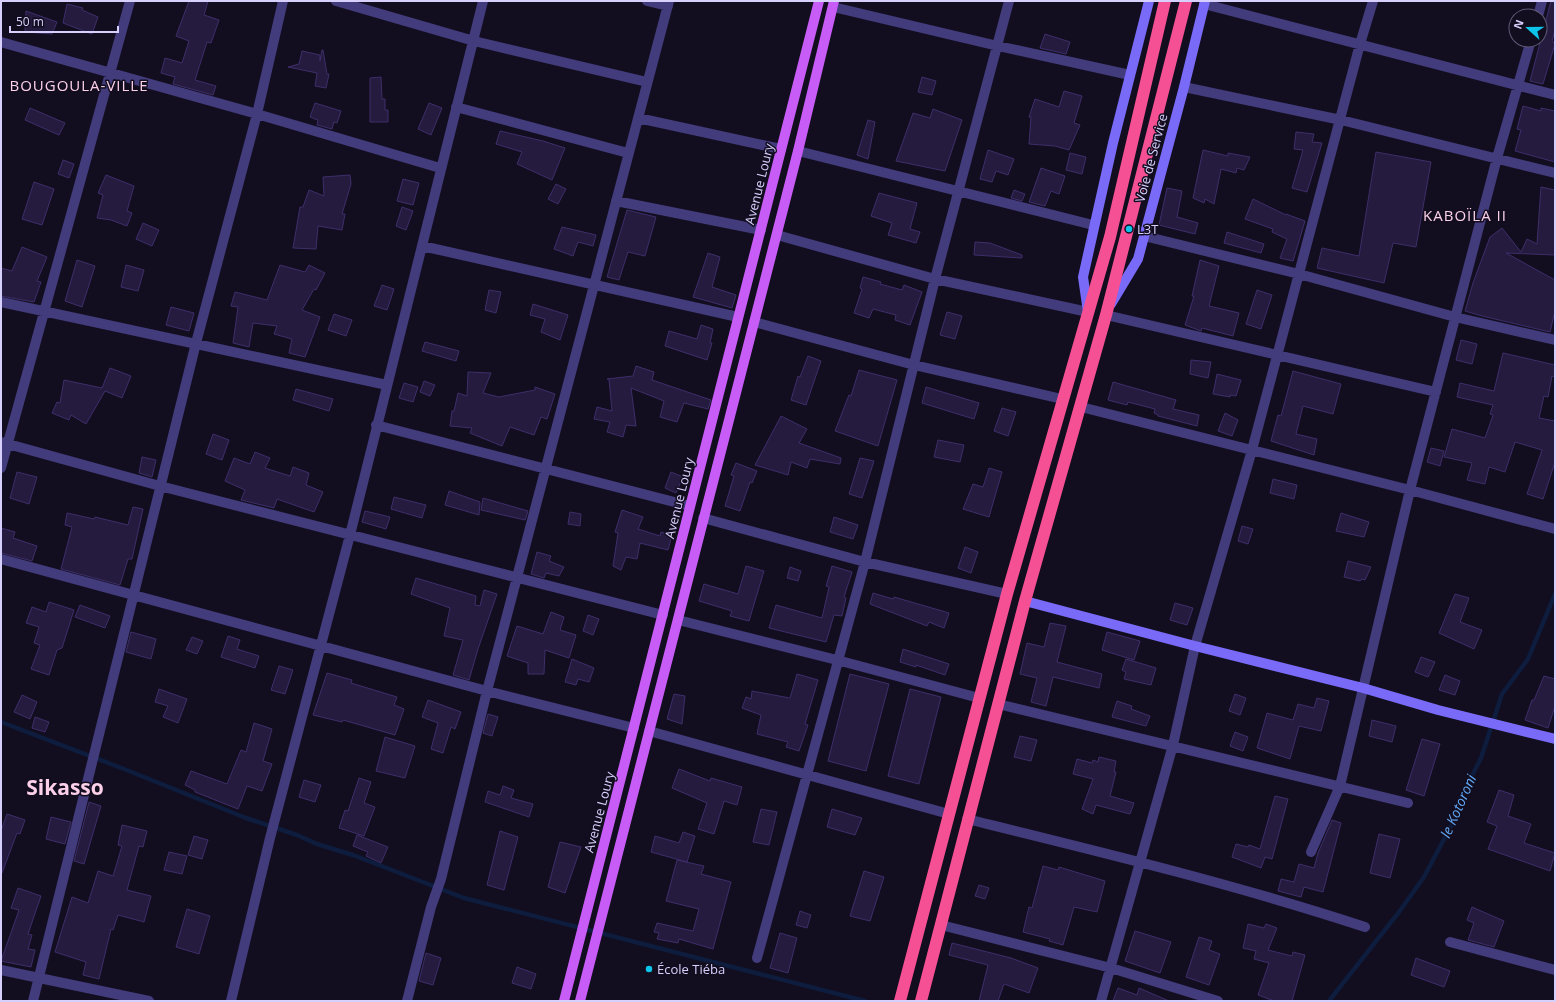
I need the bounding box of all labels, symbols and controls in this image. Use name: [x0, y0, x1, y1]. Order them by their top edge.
scale bar: [10, 8, 118, 34]
north arrow: [1508, 8, 1548, 48]
text: 50 m: [16, 13, 44, 30]
text: N: [1510, 17, 1527, 31]
district label: BOUGOULA-VILLE: [9, 75, 149, 95]
street label: Voie de Service: [1131, 112, 1171, 204]
street label: Avenue Loury: [740, 141, 778, 226]
district label: KABOÏLA II: [1423, 205, 1507, 225]
place label: L3T: [1137, 220, 1159, 238]
marker: L3T: [1124, 224, 1134, 234]
street label: Avenue Loury: [660, 455, 698, 540]
street label: Avenue Loury: [580, 769, 619, 854]
water label: le Kotoroni: [1436, 771, 1481, 841]
district label: Sikasso: [26, 773, 104, 801]
place label: École Tiéba: [657, 960, 725, 978]
marker: École Tiéba: [644, 964, 654, 974]

